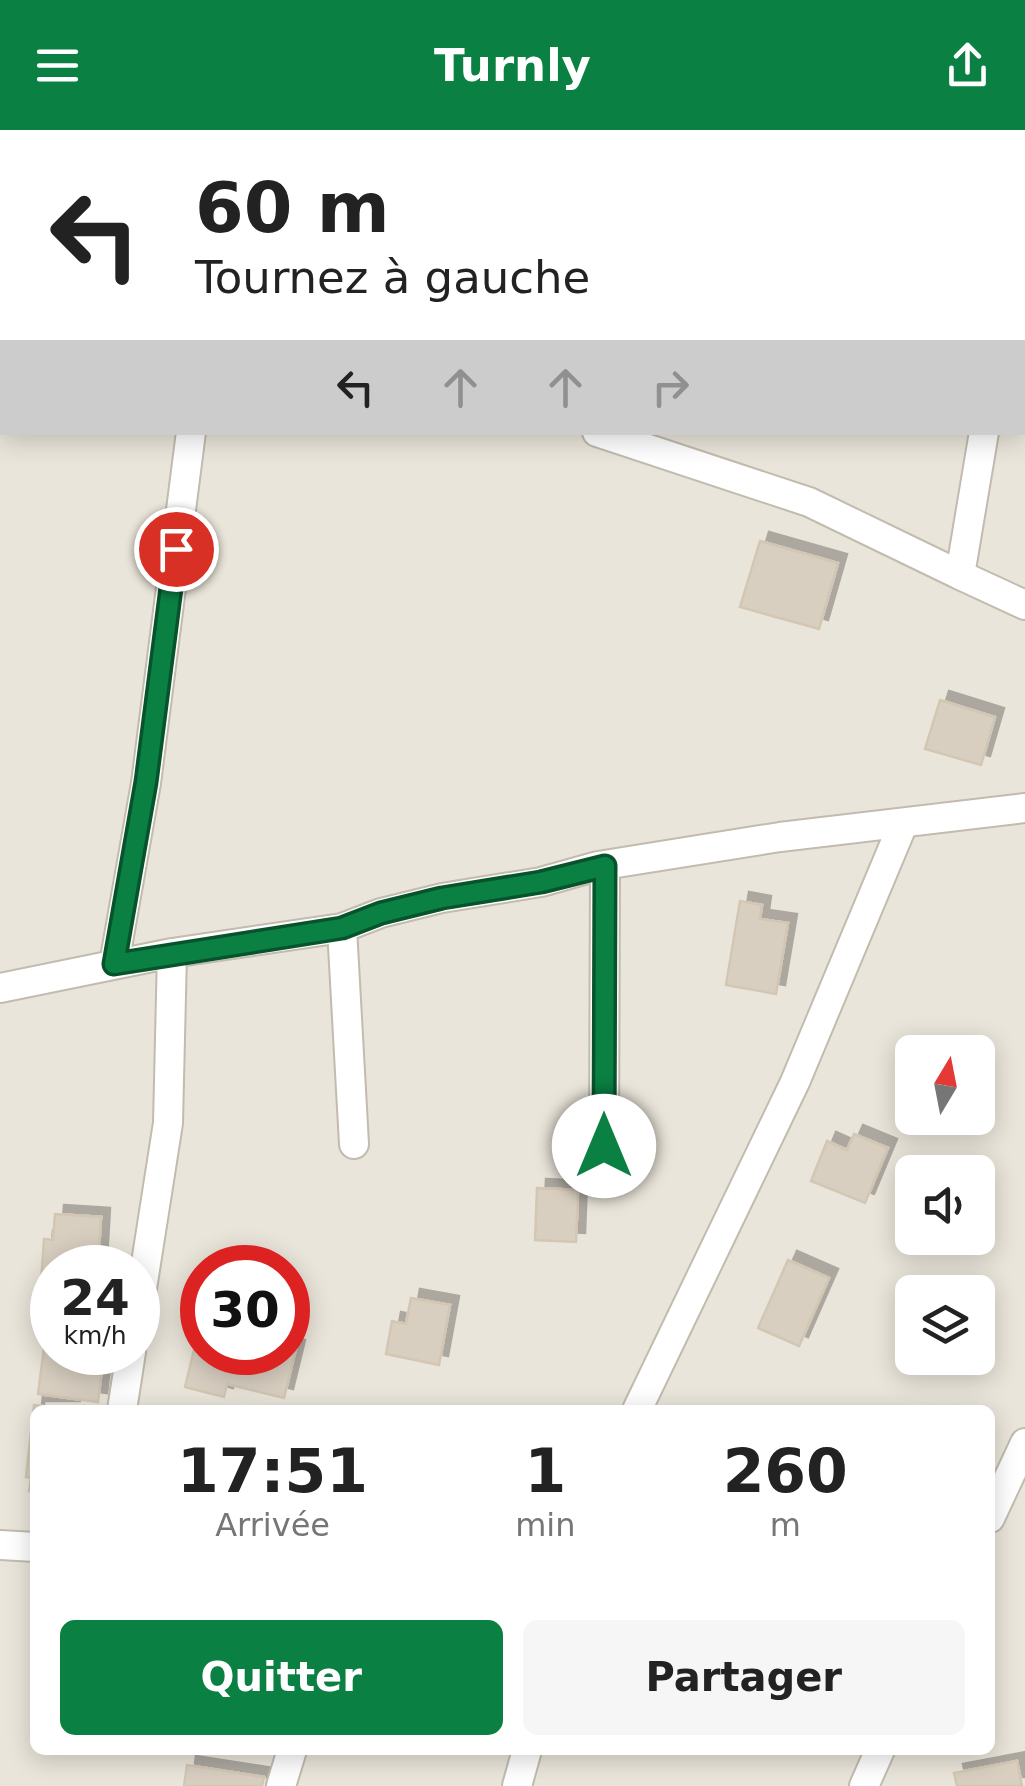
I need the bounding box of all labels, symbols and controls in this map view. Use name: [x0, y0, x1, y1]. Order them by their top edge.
icon: menu: [30, 38, 85, 93]
icon: share: [940, 38, 995, 93]
text: Turnly: [434, 39, 591, 92]
text: 60 m: [195, 167, 390, 249]
icon: left: [30, 170, 160, 300]
text: Tournez à gauche: [195, 251, 590, 304]
icon: left: [328, 360, 383, 415]
icon: ahead: [433, 360, 488, 415]
icon: ahead: [538, 360, 593, 415]
icon: right: [643, 360, 698, 415]
pin: [134, 507, 219, 592]
icon: arrive: [149, 522, 204, 577]
north arrow: [895, 1035, 995, 1135]
map controls: [895, 1035, 995, 1375]
position arrow: [552, 1094, 656, 1198]
button: sound: [895, 1155, 995, 1255]
speed limit sign: 30: [180, 1245, 310, 1375]
text: 24: [60, 1269, 130, 1327]
button: layers: [895, 1275, 995, 1375]
text: km/h: [63, 1321, 127, 1350]
text: 17:51: [177, 1436, 368, 1506]
text: 1: [524, 1436, 566, 1506]
text: 260: [723, 1436, 848, 1506]
text: Arrivée: [215, 1506, 330, 1544]
text: min: [515, 1506, 576, 1544]
text: m: [770, 1506, 801, 1544]
button: Quitter: [60, 1620, 503, 1735]
button: Partager: [523, 1620, 965, 1735]

